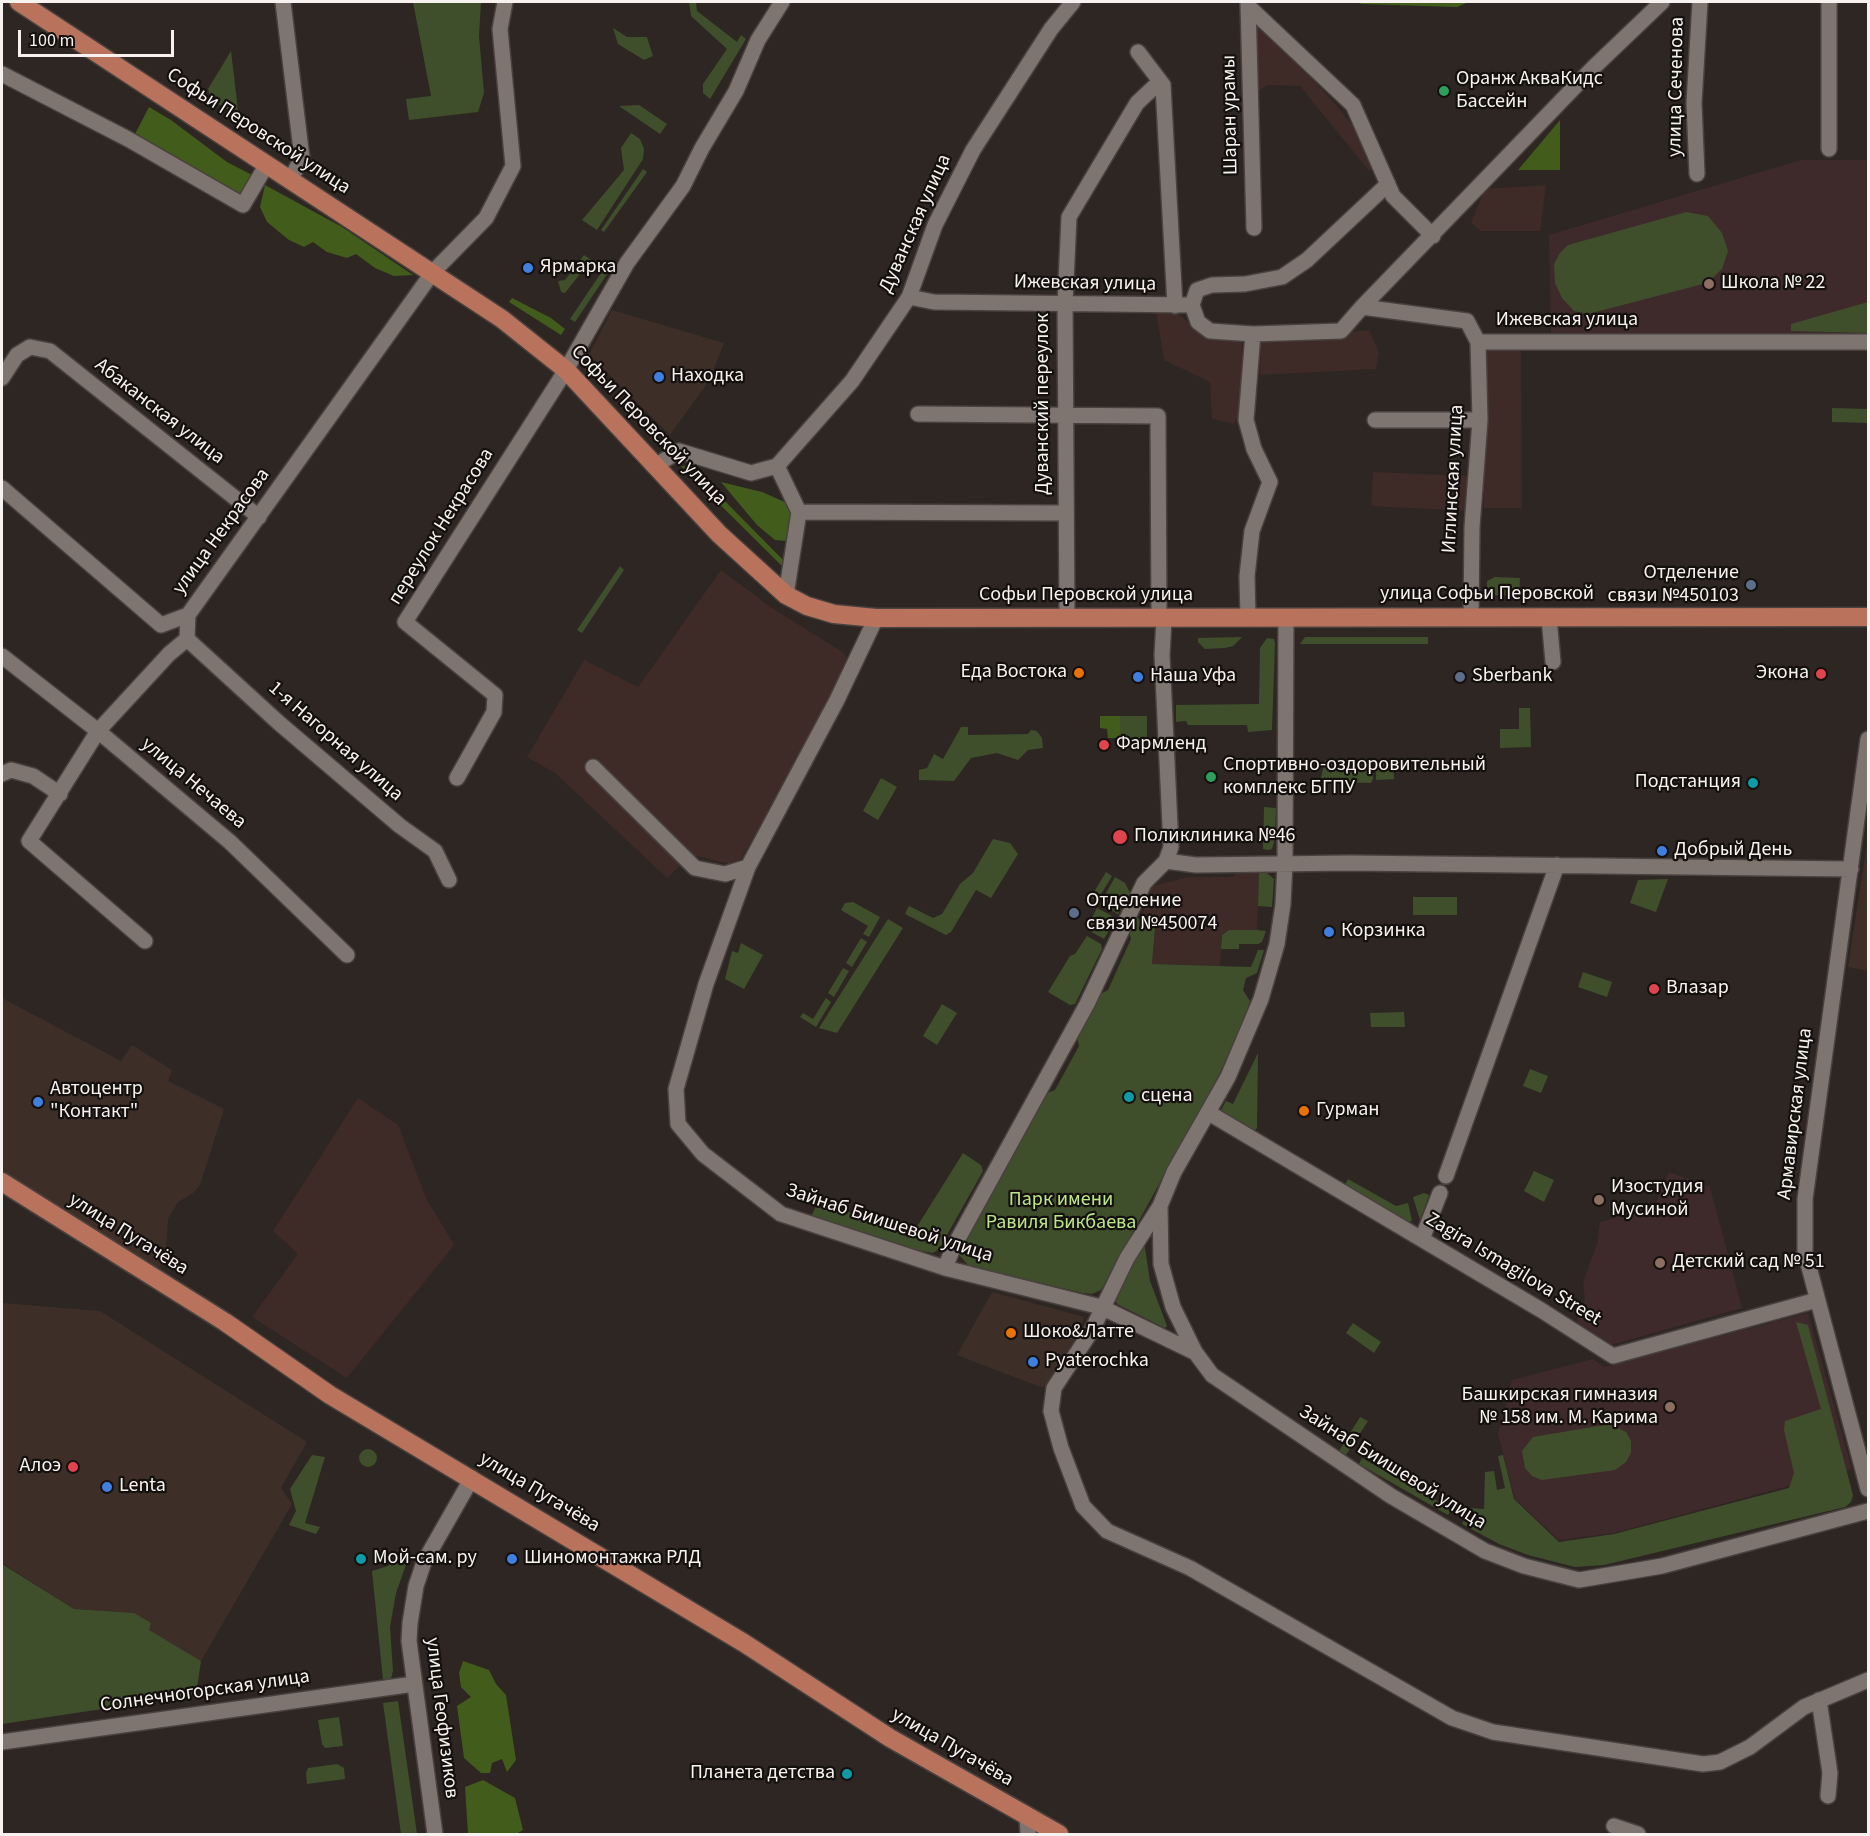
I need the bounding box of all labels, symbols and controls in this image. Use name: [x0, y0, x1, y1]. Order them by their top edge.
street label: улица Сеченова: [1664, 17, 1690, 157]
scale bar: [21, 18, 177, 56]
text: 100 m: [29, 28, 74, 53]
street label: Шаран урамы: [1218, 55, 1244, 175]
street label: Софьи Перовской улица: [162, 64, 354, 200]
place label: Оранж АкваКидс Бассейн: [1456, 68, 1603, 115]
marker: Оранж АкваКидс Бассейн: [1437, 84, 1451, 98]
street label: Дуванская улица: [875, 151, 957, 297]
place label: Ярмарка: [540, 256, 616, 280]
marker: Ярмарка: [521, 261, 535, 275]
street label: Ижевская улица: [1014, 271, 1156, 297]
place label: Школа № 22: [1721, 272, 1825, 296]
marker: Школа № 22: [1702, 277, 1716, 291]
street label: Ижевская улица: [1496, 309, 1638, 333]
street label: Дуванский переулок: [1032, 313, 1056, 495]
street label: Софьи Перовской улица: [565, 341, 731, 511]
street label: Абаканская улица: [89, 354, 229, 470]
place label: Находка: [671, 365, 744, 389]
marker: Находка: [652, 370, 666, 384]
street label: Иглинская улица: [1438, 404, 1470, 554]
street label: переулок Некрасова: [384, 444, 500, 610]
street label: улица Некрасова: [168, 464, 276, 600]
place label: Отделение связи №450103: [1608, 562, 1739, 609]
marker: Отделение связи №450103: [1744, 578, 1758, 592]
street label: улица Софьи Перовской: [1380, 583, 1594, 607]
street label: Софьи Перовской улица: [979, 584, 1193, 608]
place label: Еда Востока: [961, 661, 1067, 685]
place label: Экона: [1756, 662, 1809, 686]
place label: Наша Уфа: [1150, 665, 1236, 689]
place label: Sberbank: [1472, 665, 1552, 689]
marker: Еда Востока: [1072, 666, 1086, 680]
marker: Экона: [1814, 667, 1828, 681]
marker: Наша Уфа: [1131, 670, 1145, 684]
marker: Sberbank: [1453, 670, 1467, 684]
street label: 1-я Нагорная улица: [263, 677, 407, 807]
street label: улица Нечаева: [136, 733, 250, 835]
place label: Фармленд: [1116, 733, 1207, 757]
marker: Фармленд: [1097, 738, 1111, 752]
place label: Спортивно-оздоровительный комплекс БГПУ: [1223, 754, 1486, 801]
marker: Спортивно-оздоровительный комплекс БГПУ: [1204, 770, 1218, 784]
place label: Подстанция: [1635, 771, 1741, 795]
marker: Подстанция: [1746, 776, 1760, 790]
place label: Поликлиника №46: [1134, 825, 1296, 849]
marker: Поликлиника №46: [1111, 828, 1129, 846]
place label: Добрый День: [1674, 839, 1792, 863]
marker: Добрый День: [1655, 844, 1669, 858]
place label: Отделение связи №450074: [1086, 890, 1217, 937]
marker: Отделение связи №450074: [1067, 906, 1081, 920]
place label: Корзинка: [1341, 920, 1425, 944]
marker: Корзинка: [1322, 925, 1336, 939]
place label: Влазар: [1666, 977, 1729, 1001]
marker: Влазар: [1647, 982, 1661, 996]
street label: Армавирская улица: [1774, 1027, 1818, 1201]
place label: Автоцентр "Контакт": [50, 1078, 143, 1125]
place label: сцена: [1141, 1085, 1193, 1109]
marker: сцена: [1122, 1090, 1136, 1104]
marker: Автоцентр "Контакт": [31, 1095, 45, 1109]
place label: Гурман: [1316, 1099, 1379, 1123]
marker: Гурман: [1297, 1104, 1311, 1118]
place label: Изостудия Мусиной: [1611, 1176, 1704, 1223]
street label: Зайнаб Биишевой улица: [782, 1179, 996, 1269]
street label: улица Пугачёва: [64, 1189, 192, 1281]
park label: Парк имени Равиля Бикбаева: [986, 1189, 1136, 1236]
marker: Изостудия Мусиной: [1592, 1193, 1606, 1207]
street label: Zagira Ismagilova Street: [1421, 1208, 1605, 1332]
place label: Детский сад № 51: [1672, 1251, 1825, 1275]
marker: Детский сад № 51: [1653, 1256, 1667, 1270]
place label: Шоко&Латте: [1023, 1321, 1134, 1345]
marker: Шоко&Латте: [1004, 1326, 1018, 1340]
place label: Pyaterochka: [1045, 1350, 1149, 1374]
marker: Pyaterochka: [1026, 1355, 1040, 1369]
place label: Башкирская гимназия № 158 им. М. Карима: [1462, 1384, 1658, 1431]
street label: Зайнаб Биишевой улица: [1294, 1400, 1490, 1536]
marker: Башкирская гимназия № 158 им. М. Карима: [1663, 1400, 1677, 1414]
street label: улица Пугачёва: [474, 1448, 604, 1538]
place label: Алоэ: [20, 1455, 61, 1479]
marker: Алоэ: [66, 1460, 80, 1474]
place label: Lenta: [119, 1475, 166, 1499]
marker: Lenta: [100, 1480, 114, 1494]
place label: Мой-сам. ру: [373, 1547, 477, 1571]
place label: Шиномонтажка РЛД: [524, 1547, 701, 1571]
marker: Мой-сам. ру: [354, 1552, 368, 1566]
marker: Шиномонтажка РЛД: [505, 1552, 519, 1566]
street label: улица Геофизиков: [419, 1636, 463, 1800]
street label: Солнечногорская улица: [99, 1665, 311, 1719]
street label: улица Пугачёва: [887, 1703, 1017, 1793]
place label: Планета детства: [690, 1762, 835, 1786]
marker: Планета детства: [840, 1767, 854, 1781]

